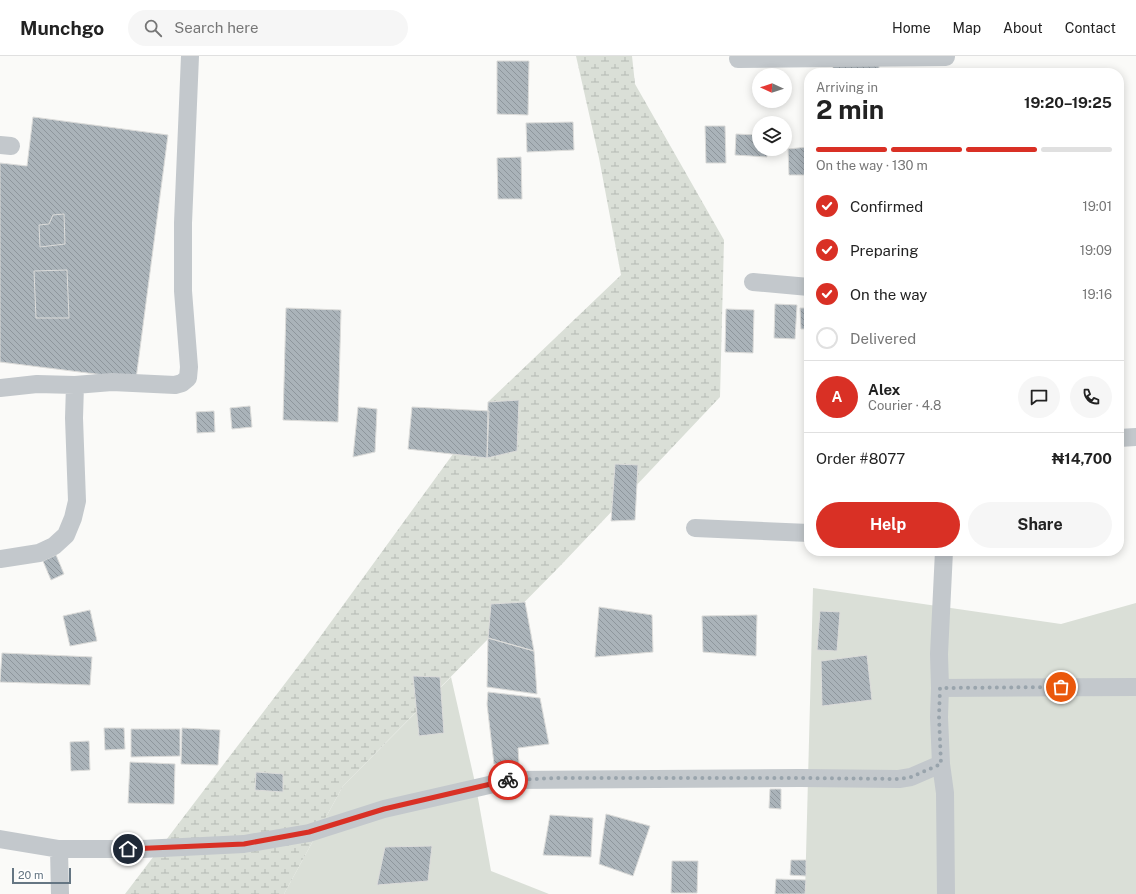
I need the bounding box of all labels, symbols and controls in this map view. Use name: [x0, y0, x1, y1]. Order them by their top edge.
search box: [128, 10, 408, 46]
text: Munchgo: [20, 17, 104, 39]
icon: search: [142, 17, 164, 39]
text: Search here: [174, 19, 259, 36]
text: Home: [892, 20, 931, 36]
text: Map: [953, 20, 981, 36]
text: About: [1003, 20, 1043, 36]
text: Contact: [1065, 20, 1116, 36]
north arrow: [752, 68, 792, 108]
map controls: [752, 68, 792, 156]
text: Arriving in: [816, 80, 878, 95]
text: 2 min: [816, 94, 884, 125]
text: 19:20–19:25: [1024, 94, 1112, 111]
button: layers: [752, 116, 792, 156]
text: On the way · 130 m: [816, 158, 928, 173]
icon: check: [816, 195, 838, 217]
text: Confirmed: [850, 198, 923, 215]
text: 19:01: [1082, 199, 1112, 214]
icon: check: [816, 239, 838, 261]
text: Preparing: [850, 242, 919, 259]
text: 19:09: [1080, 243, 1112, 258]
icon: check: [816, 283, 838, 305]
text: On the way: [850, 286, 927, 303]
text: 19:16: [1082, 287, 1112, 302]
text: Delivered: [850, 330, 916, 347]
button: chat: [1018, 376, 1060, 418]
button: phone: [1070, 376, 1112, 418]
text: Alex: [868, 381, 900, 398]
text: A: [832, 388, 842, 405]
text: Courier · 4.8: [868, 398, 941, 413]
text: Order #8077: [816, 450, 905, 467]
text: ₦14,700: [1052, 450, 1112, 467]
button: Help: [816, 502, 960, 548]
button: Share: [968, 502, 1112, 548]
pin: [1044, 670, 1078, 704]
icon: bag: [1050, 676, 1072, 698]
courier: [488, 760, 528, 800]
icon: bike: [497, 769, 519, 791]
pin: [111, 832, 145, 866]
icon: home: [117, 838, 139, 860]
scale bar: [12, 866, 71, 885]
text: 20 m: [18, 869, 43, 881]

